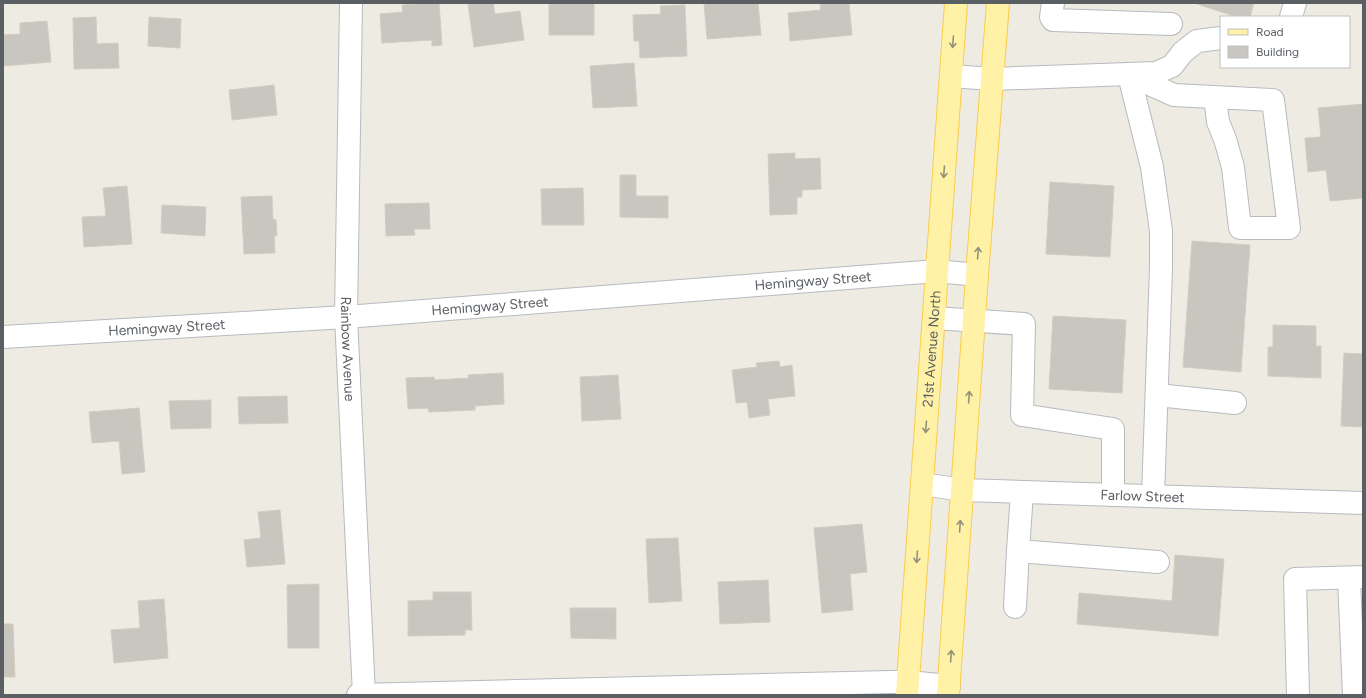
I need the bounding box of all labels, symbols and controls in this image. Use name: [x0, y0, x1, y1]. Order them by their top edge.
legend: [1220, 16, 1350, 68]
text: Road: [1256, 25, 1284, 39]
one-way arrow: [950, 35, 957, 48]
text: Building: [1256, 45, 1299, 59]
one-way arrow: [941, 165, 948, 178]
one-way arrow: [975, 247, 982, 260]
street label: Hemingway Street: [754, 268, 872, 294]
street label: 21st Avenue North: [919, 290, 944, 408]
street label: Hemingway Street: [431, 293, 549, 319]
street label: Rainbow Avenue: [337, 296, 359, 402]
street label: Hemingway Street: [108, 316, 226, 339]
one-way arrow: [965, 391, 972, 404]
one-way arrow: [922, 420, 929, 433]
street label: Farlow Street: [1100, 486, 1185, 506]
one-way arrow: [957, 520, 964, 533]
one-way arrow: [913, 550, 920, 563]
one-way arrow: [948, 650, 955, 663]

